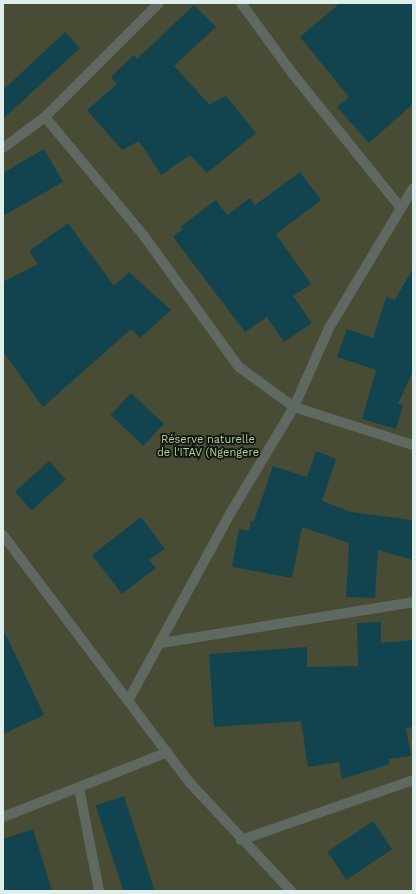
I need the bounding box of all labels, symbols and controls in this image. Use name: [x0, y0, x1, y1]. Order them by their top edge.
park label: Réserve naturelle de l'ITAV (Ngengere: [157, 434, 259, 460]

